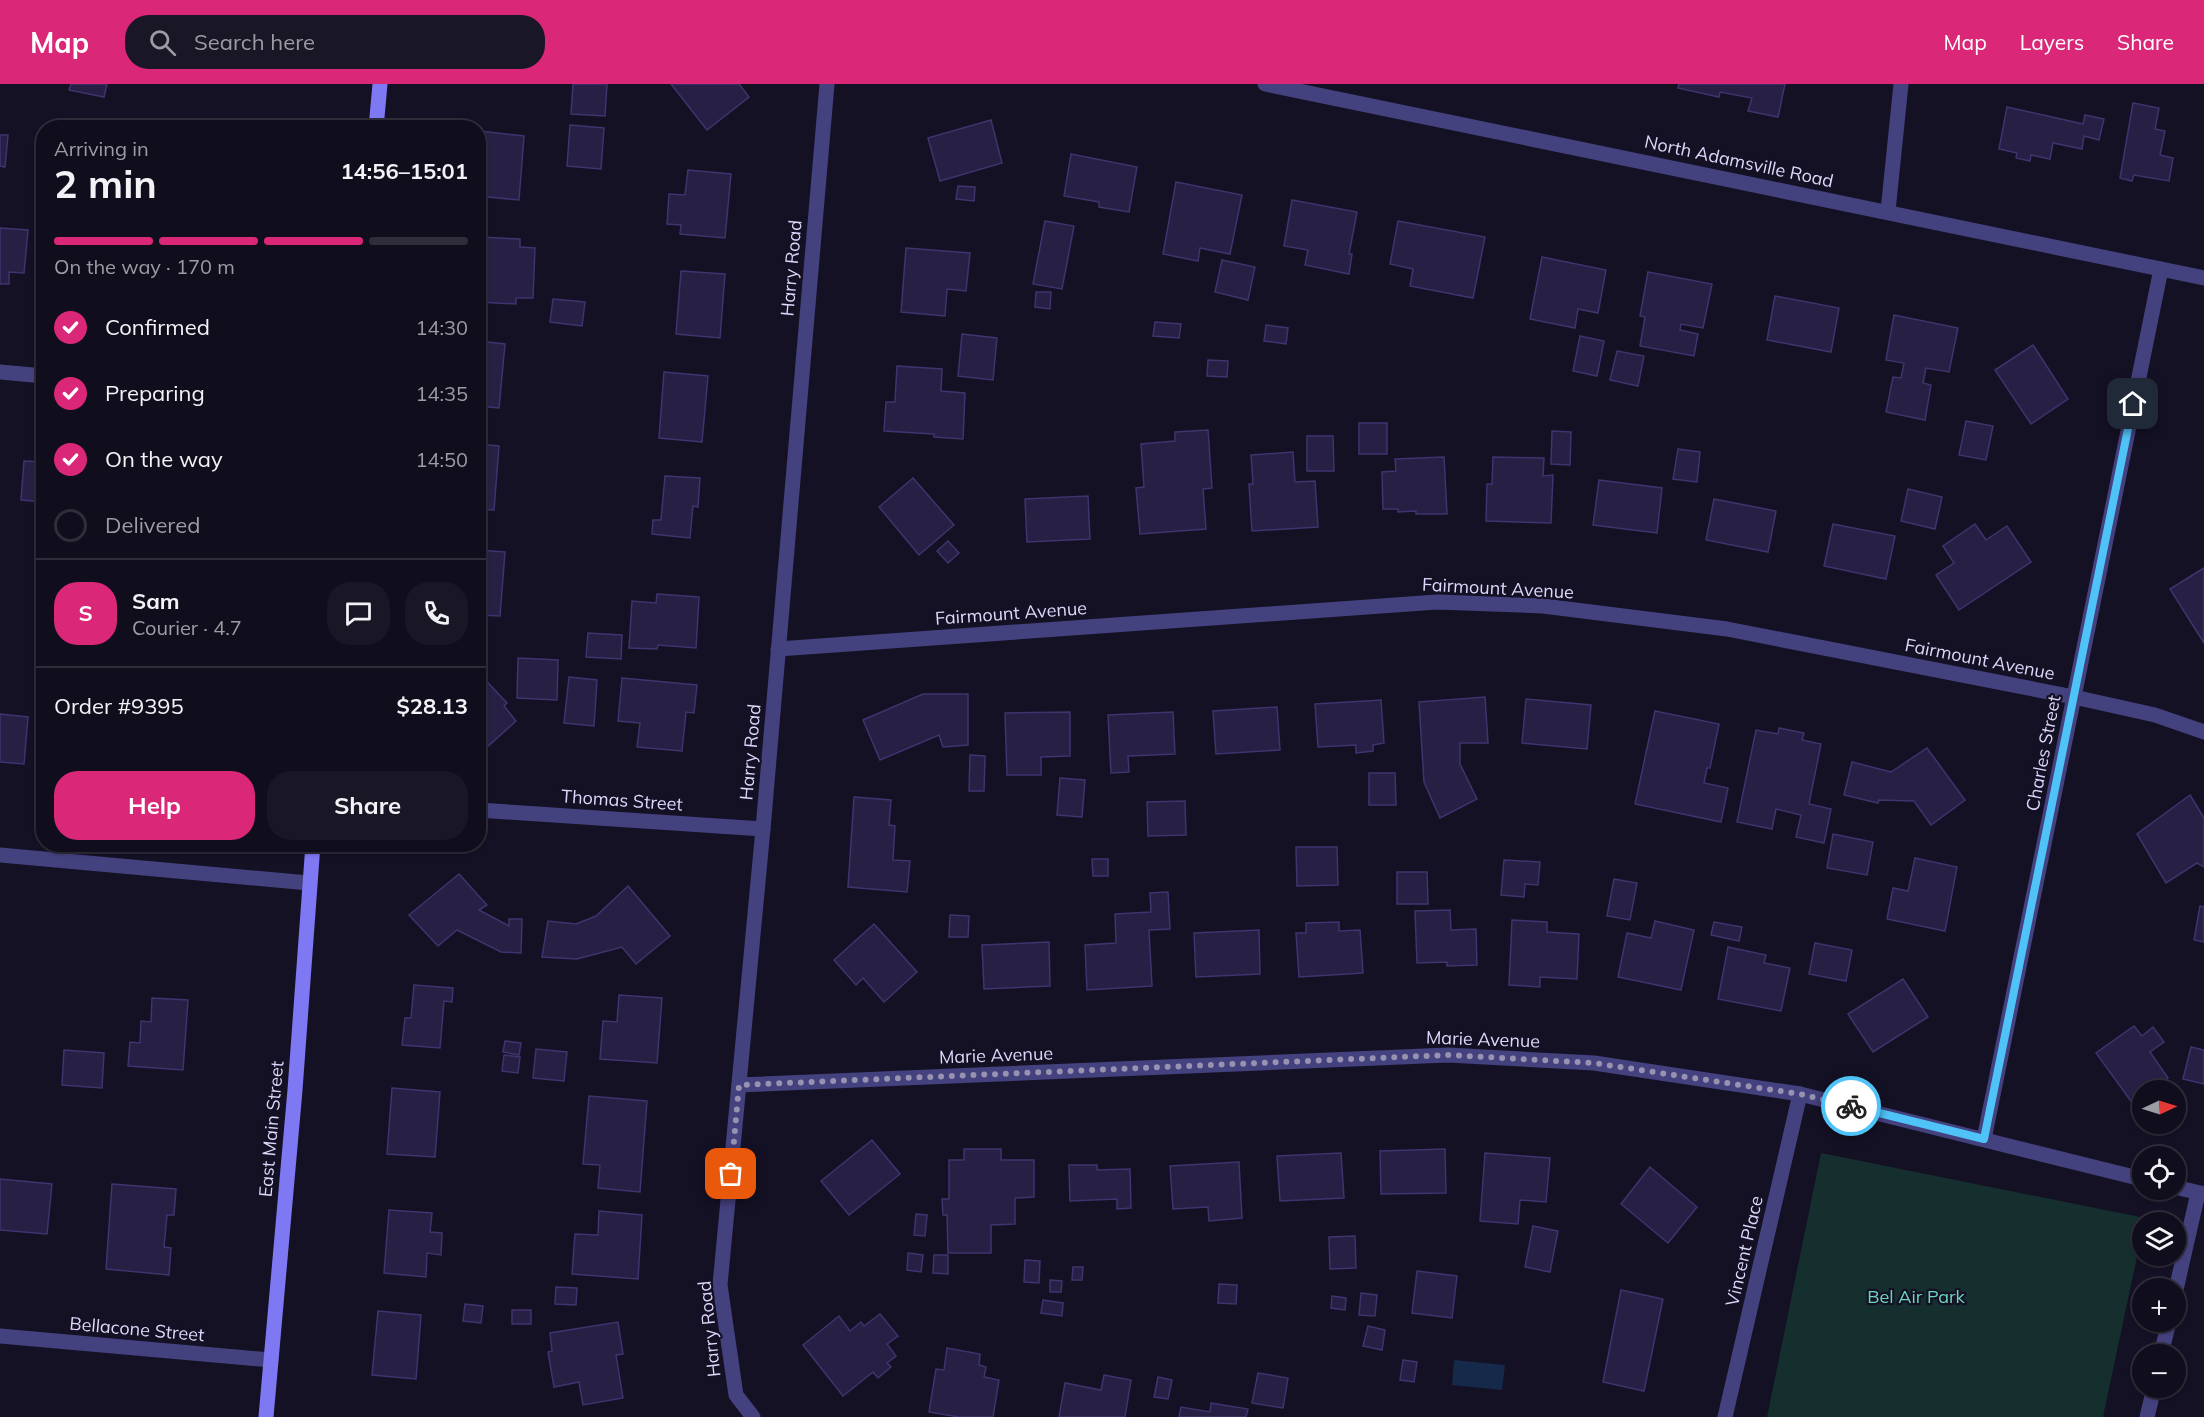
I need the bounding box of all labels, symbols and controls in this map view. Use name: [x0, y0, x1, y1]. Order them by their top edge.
search box: [125, 15, 545, 69]
text: Map: [30, 25, 89, 60]
icon: search: [146, 26, 179, 59]
text: Search here: [194, 28, 315, 56]
text: Map: [1944, 29, 1987, 55]
text: Layers: [2020, 29, 2084, 55]
text: Share: [2117, 29, 2174, 55]
street label: North Adamsville Road: [1642, 130, 1836, 192]
text: Arriving in: [54, 136, 149, 161]
text: 14:56–15:01: [340, 157, 468, 185]
text: 2 min: [54, 159, 157, 208]
street label: Harry Road: [775, 219, 807, 317]
text: On the way · 170 m: [54, 254, 235, 279]
icon: check: [54, 311, 87, 344]
text: Confirmed: [105, 313, 210, 341]
text: 14:30: [415, 315, 468, 340]
icon: check: [54, 377, 87, 410]
pin: [2107, 378, 2158, 429]
text: Preparing: [105, 379, 205, 407]
text: 14:35: [415, 381, 468, 406]
icon: home: [2116, 387, 2149, 420]
icon: check: [54, 443, 87, 476]
text: On the way: [105, 445, 223, 473]
text: 14:50: [415, 447, 468, 472]
text: Delivered: [105, 511, 200, 539]
street label: Fairmount Avenue: [1421, 573, 1575, 603]
button: chat: [327, 582, 390, 645]
button: phone: [405, 582, 468, 645]
text: Sam: [132, 587, 180, 615]
street label: Fairmount Avenue: [934, 596, 1088, 630]
text: S: [78, 599, 93, 627]
text: Courier · 4.7: [132, 615, 242, 640]
street label: Fairmount Avenue: [1903, 633, 2057, 685]
text: Order #9395: [54, 692, 184, 720]
text: $28.13: [397, 692, 468, 720]
street label: Charles Street: [2020, 693, 2066, 813]
street label: Harry Road: [734, 703, 766, 801]
button: Help: [54, 771, 255, 840]
button: Share: [267, 771, 468, 840]
street label: Thomas Street: [560, 784, 684, 816]
street label: Marie Avenue: [1426, 1026, 1540, 1052]
street label: Marie Avenue: [939, 1042, 1053, 1068]
street label: East Main Street: [254, 1060, 288, 1198]
courier: [1821, 1076, 1881, 1136]
north arrow: [2132, 1080, 2186, 1134]
map controls: [2132, 1080, 2186, 1398]
icon: bike: [1835, 1090, 1868, 1123]
button: locate: [2132, 1146, 2186, 1200]
pin: [705, 1148, 756, 1199]
icon: bag: [714, 1157, 747, 1190]
street label: Vincent Place: [1720, 1193, 1768, 1309]
button: layers: [2132, 1212, 2186, 1266]
button: +: [2132, 1278, 2186, 1332]
street label: Harry Road: [693, 1280, 725, 1378]
park label: Bel Air Park: [1867, 1285, 1966, 1308]
street label: Bellacone Street: [69, 1312, 205, 1346]
button: −: [2132, 1344, 2186, 1398]

